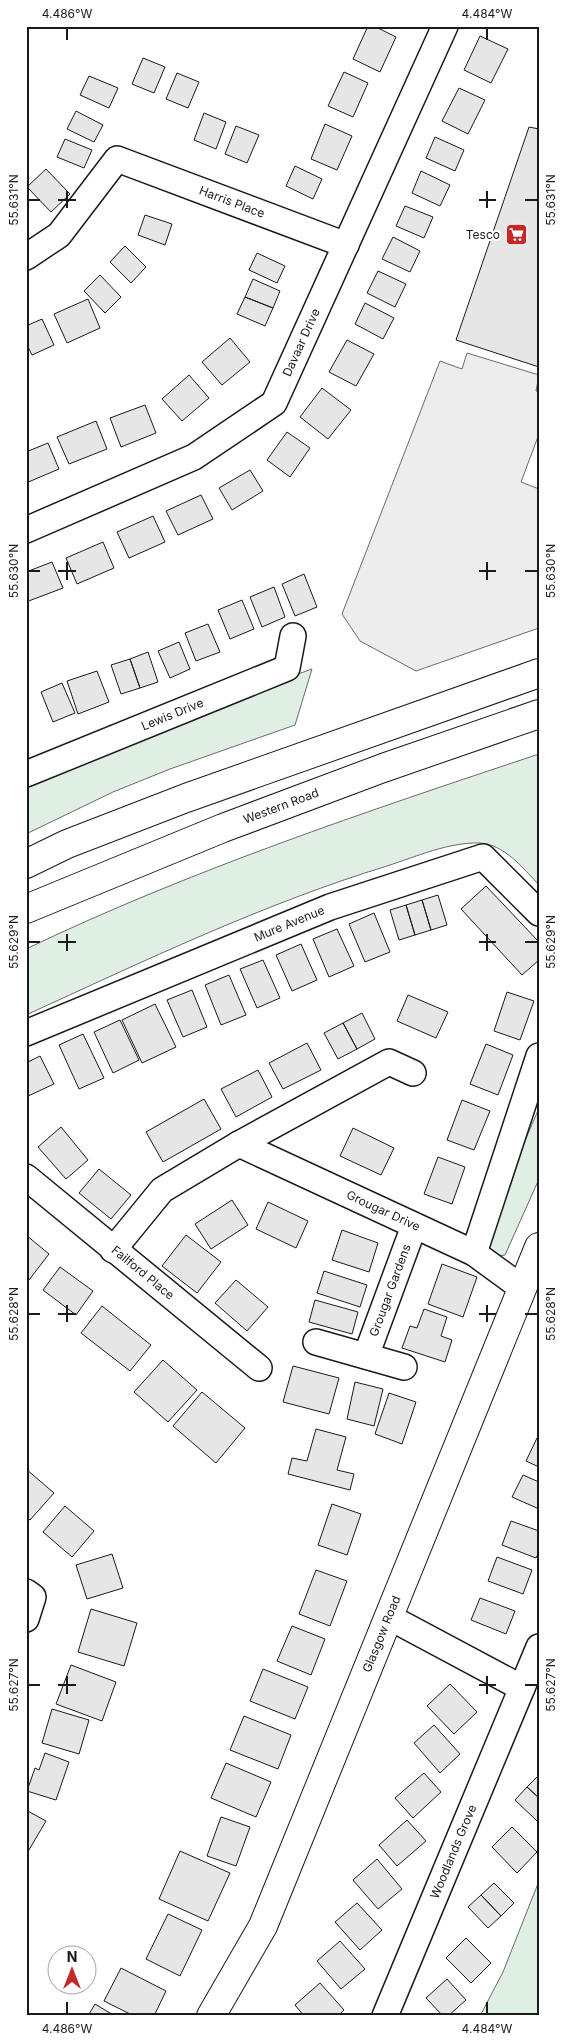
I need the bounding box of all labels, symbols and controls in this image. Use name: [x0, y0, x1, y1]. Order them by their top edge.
text: 4.486°W: [42, 6, 93, 21]
text: 4.484°W: [462, 6, 513, 21]
text: 55.631°N: [6, 174, 21, 226]
text: 55.631°N: [543, 174, 558, 226]
street label: Harris Place: [197, 183, 267, 221]
supermarket icon: Tesco: [504, 223, 528, 247]
place label: Tesco: [466, 227, 500, 242]
street label: Davaar Drive: [279, 306, 323, 379]
text: 55.630°N: [6, 544, 21, 598]
text: 55.630°N: [543, 544, 558, 598]
street label: Lewis Drive: [139, 695, 206, 733]
street label: Western Road: [241, 785, 321, 827]
street label: Mure Avenue: [252, 902, 327, 945]
text: 55.629°N: [6, 915, 21, 969]
text: 55.629°N: [543, 915, 558, 969]
street label: Grougar Drive: [344, 1187, 423, 1234]
street label: Failford Place: [109, 1242, 178, 1303]
street label: Grougar Gardens: [366, 1242, 414, 1338]
text: 55.628°N: [6, 1287, 21, 1341]
text: 55.628°N: [543, 1287, 558, 1341]
street label: Glasgow Road: [359, 1593, 403, 1675]
text: 55.627°N: [6, 1658, 21, 1712]
text: 55.627°N: [543, 1658, 558, 1712]
street label: Woodlands Grove: [427, 1802, 479, 1901]
north arrow: [48, 1944, 98, 1994]
text: N: [67, 1948, 77, 1965]
text: 4.486°W: [42, 2021, 93, 2036]
text: 4.484°W: [462, 2021, 513, 2036]

